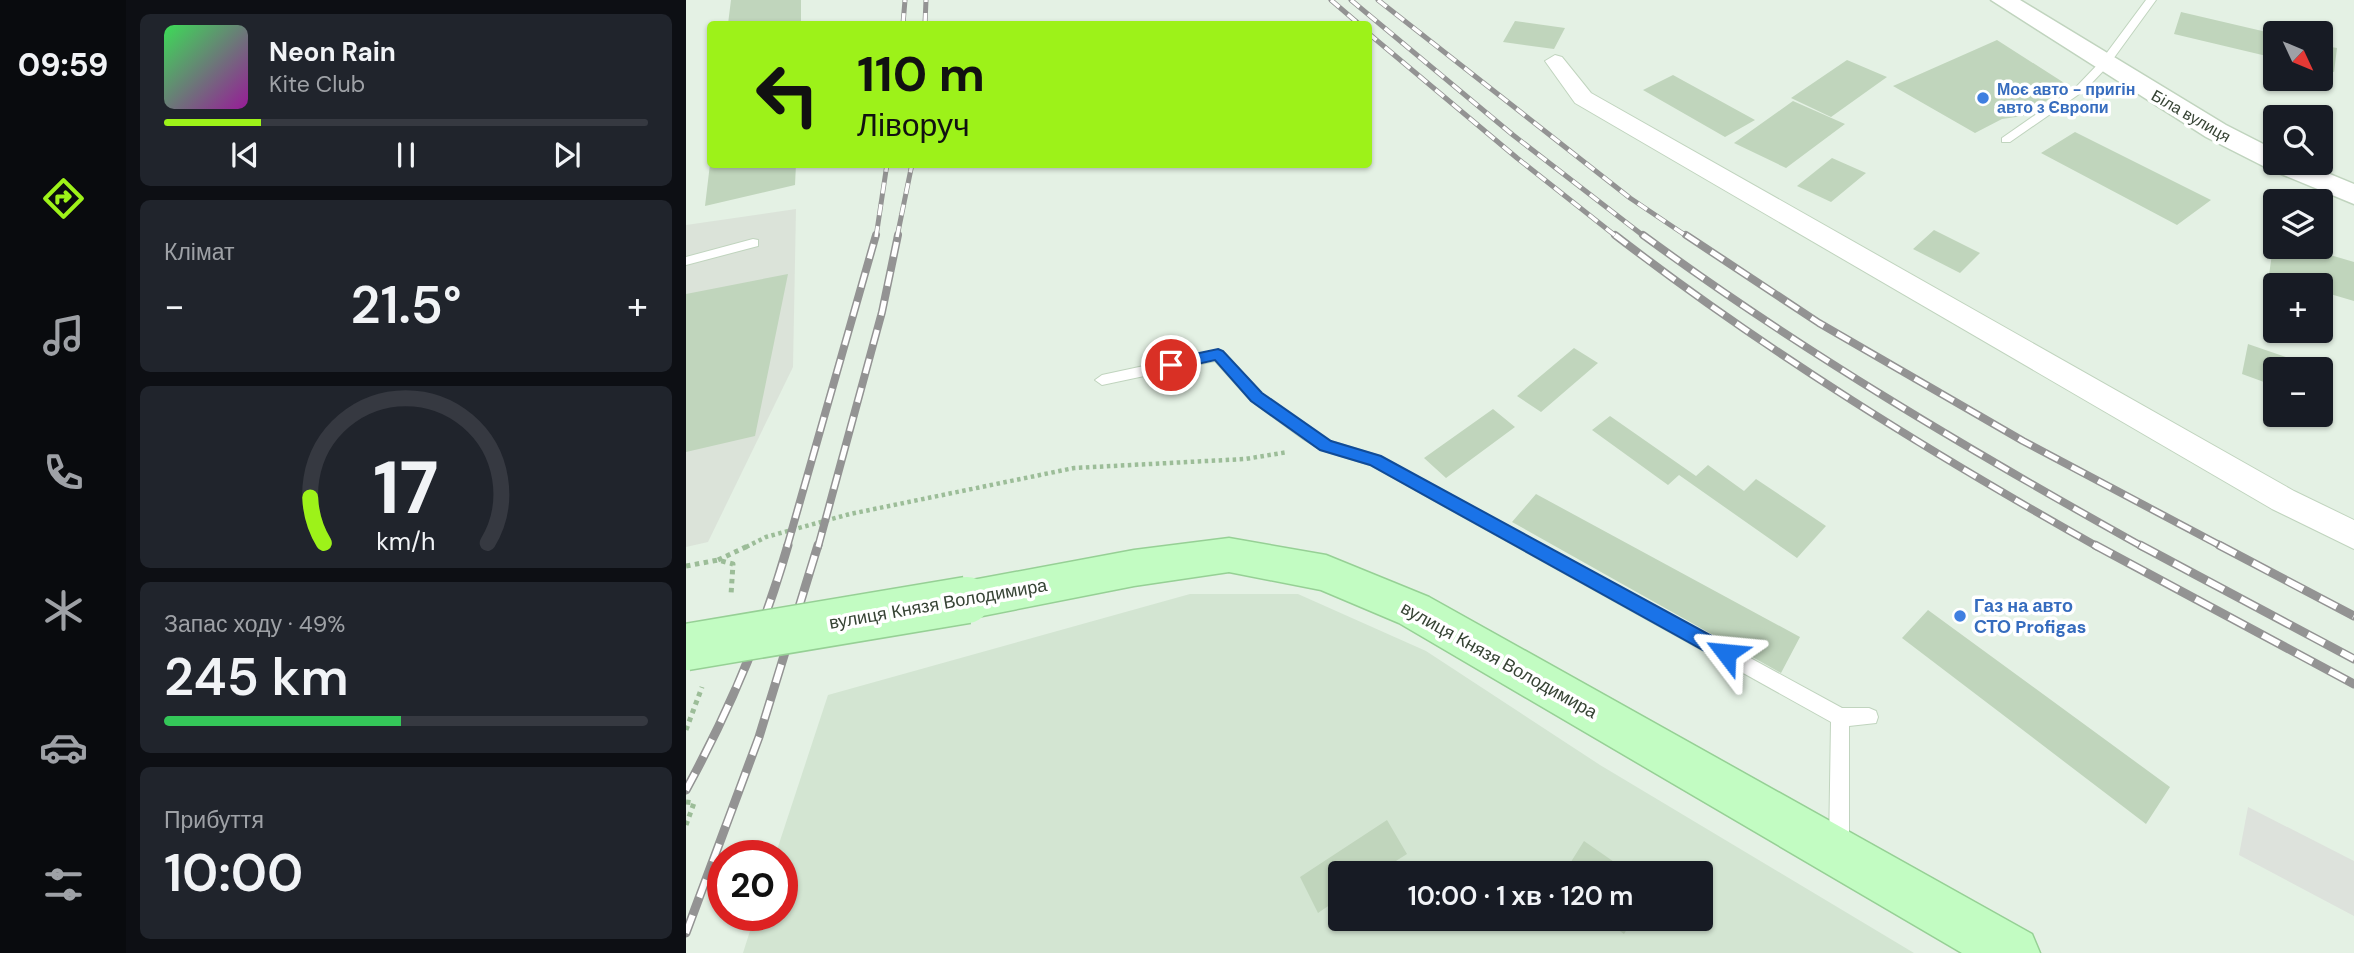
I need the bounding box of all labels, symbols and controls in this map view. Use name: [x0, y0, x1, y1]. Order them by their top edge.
north arrow: [2263, 21, 2333, 91]
map controls: [2263, 21, 2333, 427]
text: Neon Rain: [269, 35, 396, 69]
text: 110 m: [857, 42, 985, 106]
text: 09:59: [18, 44, 108, 86]
icon: left: [742, 49, 833, 140]
text: Kite Club: [269, 69, 365, 99]
place label: Моє авто - пригін авто з Європи: [1997, 79, 2135, 118]
street label: Біла вулиця: [2147, 85, 2235, 147]
marker: Моє авто - пригін авто з Європи: [1975, 90, 1991, 106]
text: Ліворуч: [857, 104, 970, 146]
button: search: [2263, 105, 2333, 175]
icon: previous: [226, 136, 264, 174]
icon: pause: [387, 136, 425, 174]
icon: next: [548, 136, 586, 174]
icon: directions: [39, 174, 88, 223]
button: layers: [2263, 189, 2333, 259]
text: Клімат: [164, 237, 235, 267]
text: 21.5°: [350, 271, 462, 339]
button: +: [2263, 273, 2333, 343]
text: −: [164, 281, 185, 331]
text: +: [627, 281, 648, 331]
icon: music: [39, 311, 88, 360]
pin: [1141, 335, 1201, 395]
icon: arrive: [1152, 346, 1190, 384]
button: −: [2263, 357, 2333, 427]
text: 17: [373, 441, 439, 536]
icon: phone: [39, 448, 88, 497]
text: km/h: [376, 524, 436, 557]
street label: вулиця Князя Володимира: [827, 573, 1050, 635]
icon: climate: [39, 586, 88, 635]
place label: Газ на авто СТО Profigas: [1974, 594, 2086, 639]
street label: вулиця Князя Володимира: [1396, 596, 1602, 725]
marker: Газ на авто СТО Profigas: [1952, 608, 1968, 624]
text: Запас ходу · 49%: [164, 609, 345, 639]
position arrow: [1689, 616, 1763, 690]
text: 245 km: [164, 643, 349, 711]
icon: car: [39, 723, 88, 772]
text: Прибуття: [164, 805, 264, 835]
text: 10:00: [164, 839, 303, 907]
speed limit sign: 20: [707, 840, 798, 931]
icon: filters: [39, 860, 88, 909]
text: 10:00 · 1 хв · 120 m: [1408, 879, 1633, 913]

